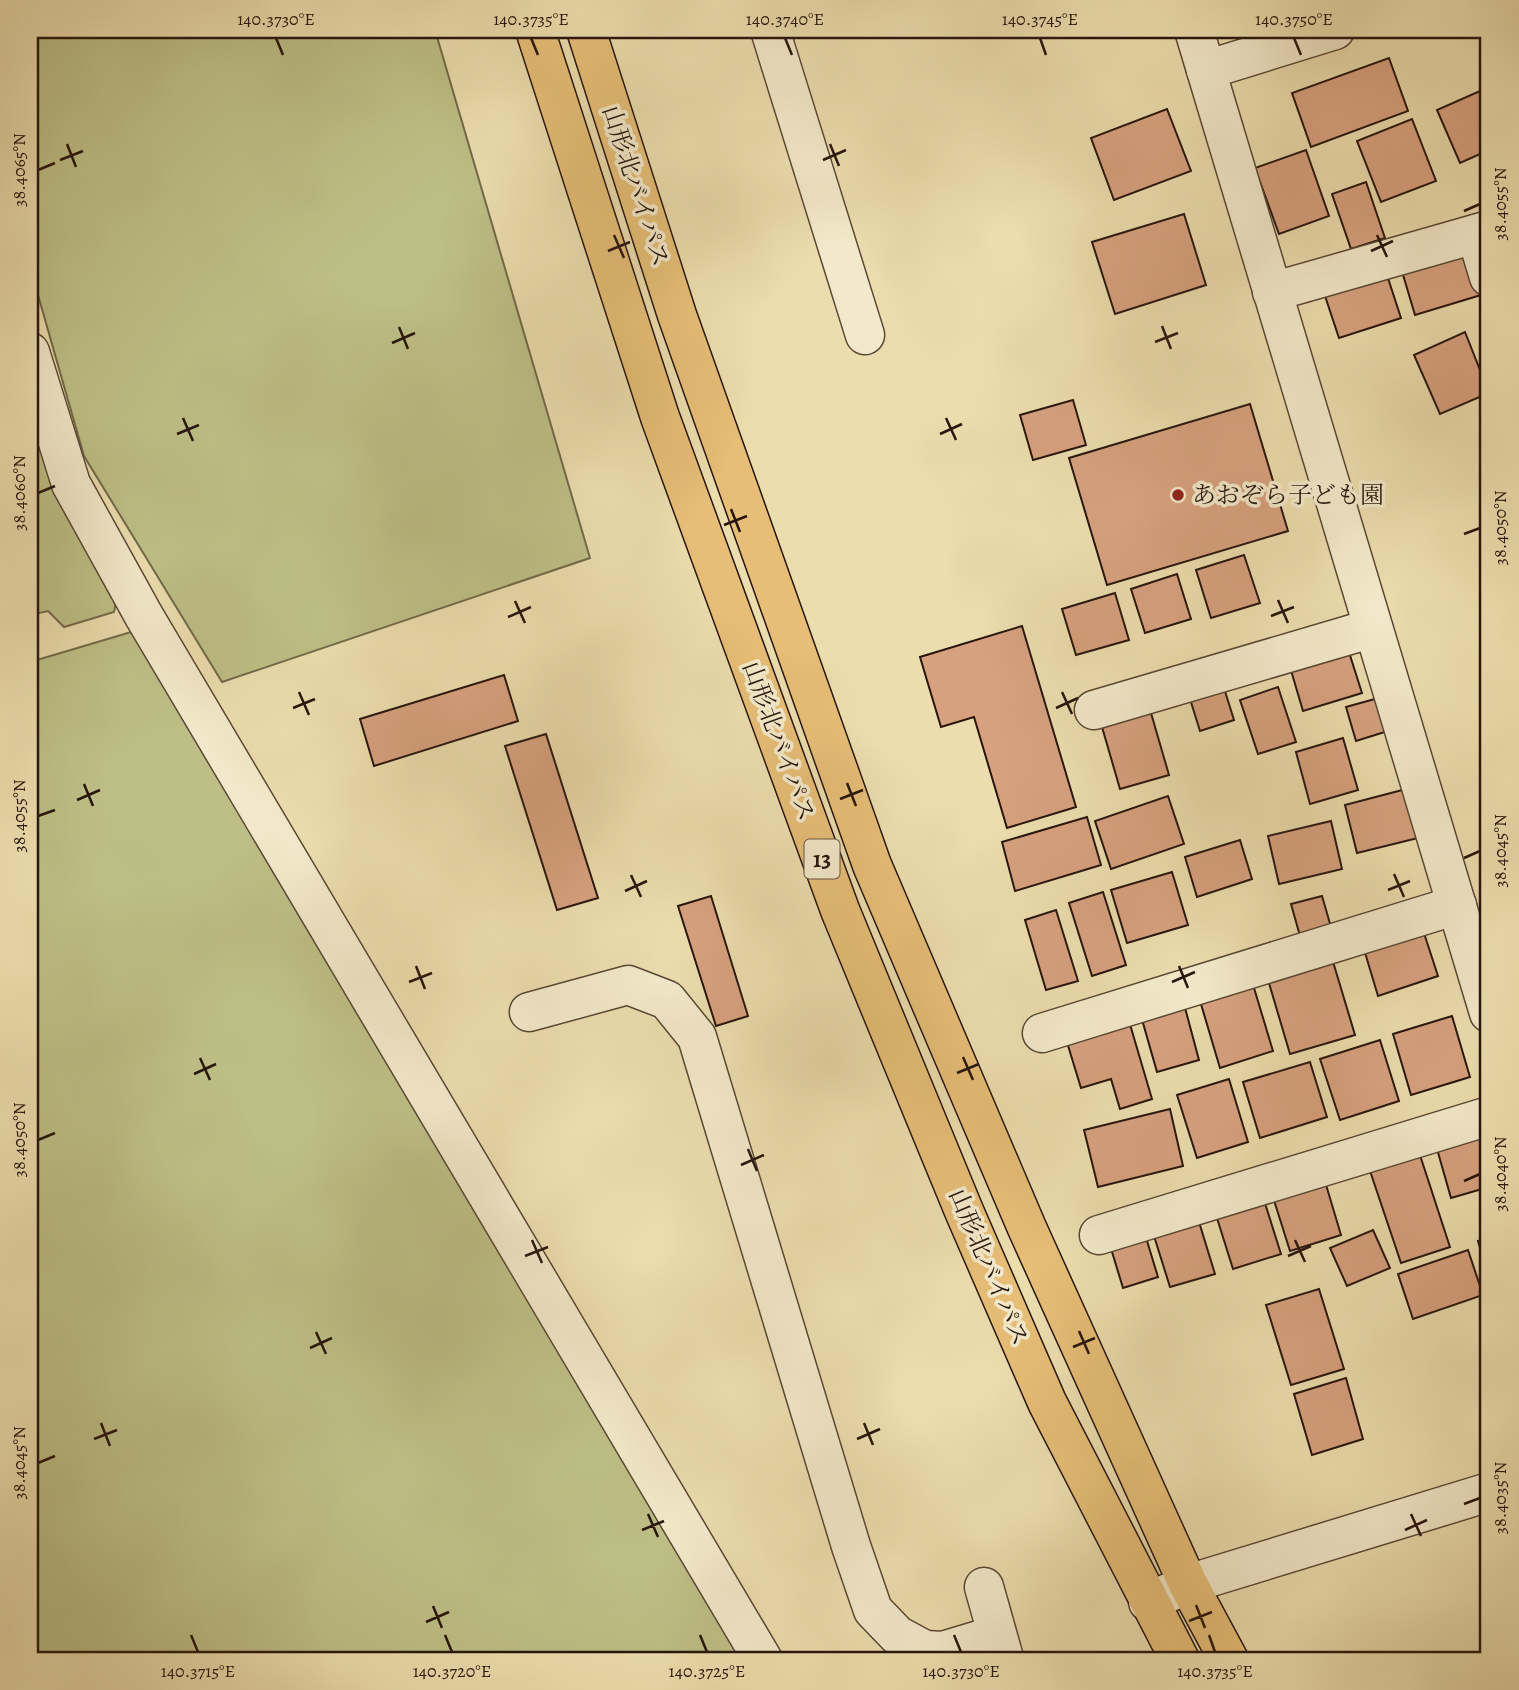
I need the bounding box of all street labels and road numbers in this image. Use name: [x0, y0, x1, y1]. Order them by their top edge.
street label: 山形北バイパス: [595, 101, 677, 271]
street label: 山形北バイパス: [735, 657, 823, 825]
road number: 13: [804, 839, 840, 878]
street label: 山形北バイパス: [942, 1184, 1036, 1350]

